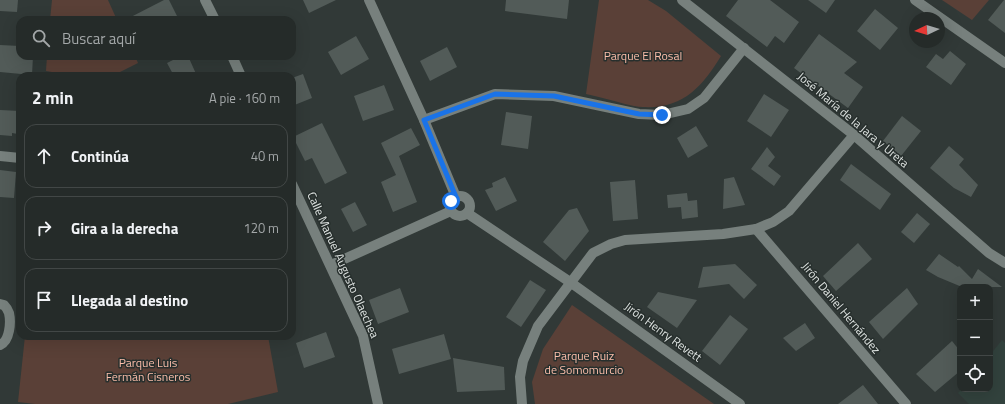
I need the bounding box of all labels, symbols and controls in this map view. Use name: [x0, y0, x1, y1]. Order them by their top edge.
north arrow: [909, 12, 945, 48]
search box: [16, 16, 296, 60]
icon: search: [30, 27, 52, 49]
text: Buscar aquí: [62, 27, 135, 50]
park label: Parque El Rosal: [604, 46, 682, 65]
street label: José María de la Jara y Ureta: [793, 67, 913, 172]
text: 2 min: [32, 85, 73, 111]
text: A pie · 160 m: [209, 88, 280, 108]
route end: [653, 106, 671, 124]
icon: ahead: [33, 145, 55, 167]
text: Continúa: [71, 145, 129, 168]
text: 40 m: [251, 146, 279, 166]
street label: Calle Manuel Augusto Olaechea: [303, 189, 384, 341]
route start: [442, 192, 460, 210]
icon: right: [33, 217, 55, 239]
text: Gira a la derecha: [71, 217, 178, 240]
text: 120 m: [243, 218, 279, 238]
street label: Jirón Daniel Hernández: [797, 258, 886, 358]
map controls: [957, 284, 993, 392]
button: +: [957, 284, 993, 320]
icon: arrive: [33, 289, 55, 311]
text: Llegada al destino: [71, 289, 188, 312]
street label: Jirón Henry Revett: [620, 297, 707, 367]
button: −: [957, 320, 993, 356]
park label: Parque Ruiz de Somomurcio: [545, 346, 623, 379]
park label: Parque Luis Fermán Cisneros: [106, 353, 191, 386]
button: locate: [957, 356, 993, 392]

